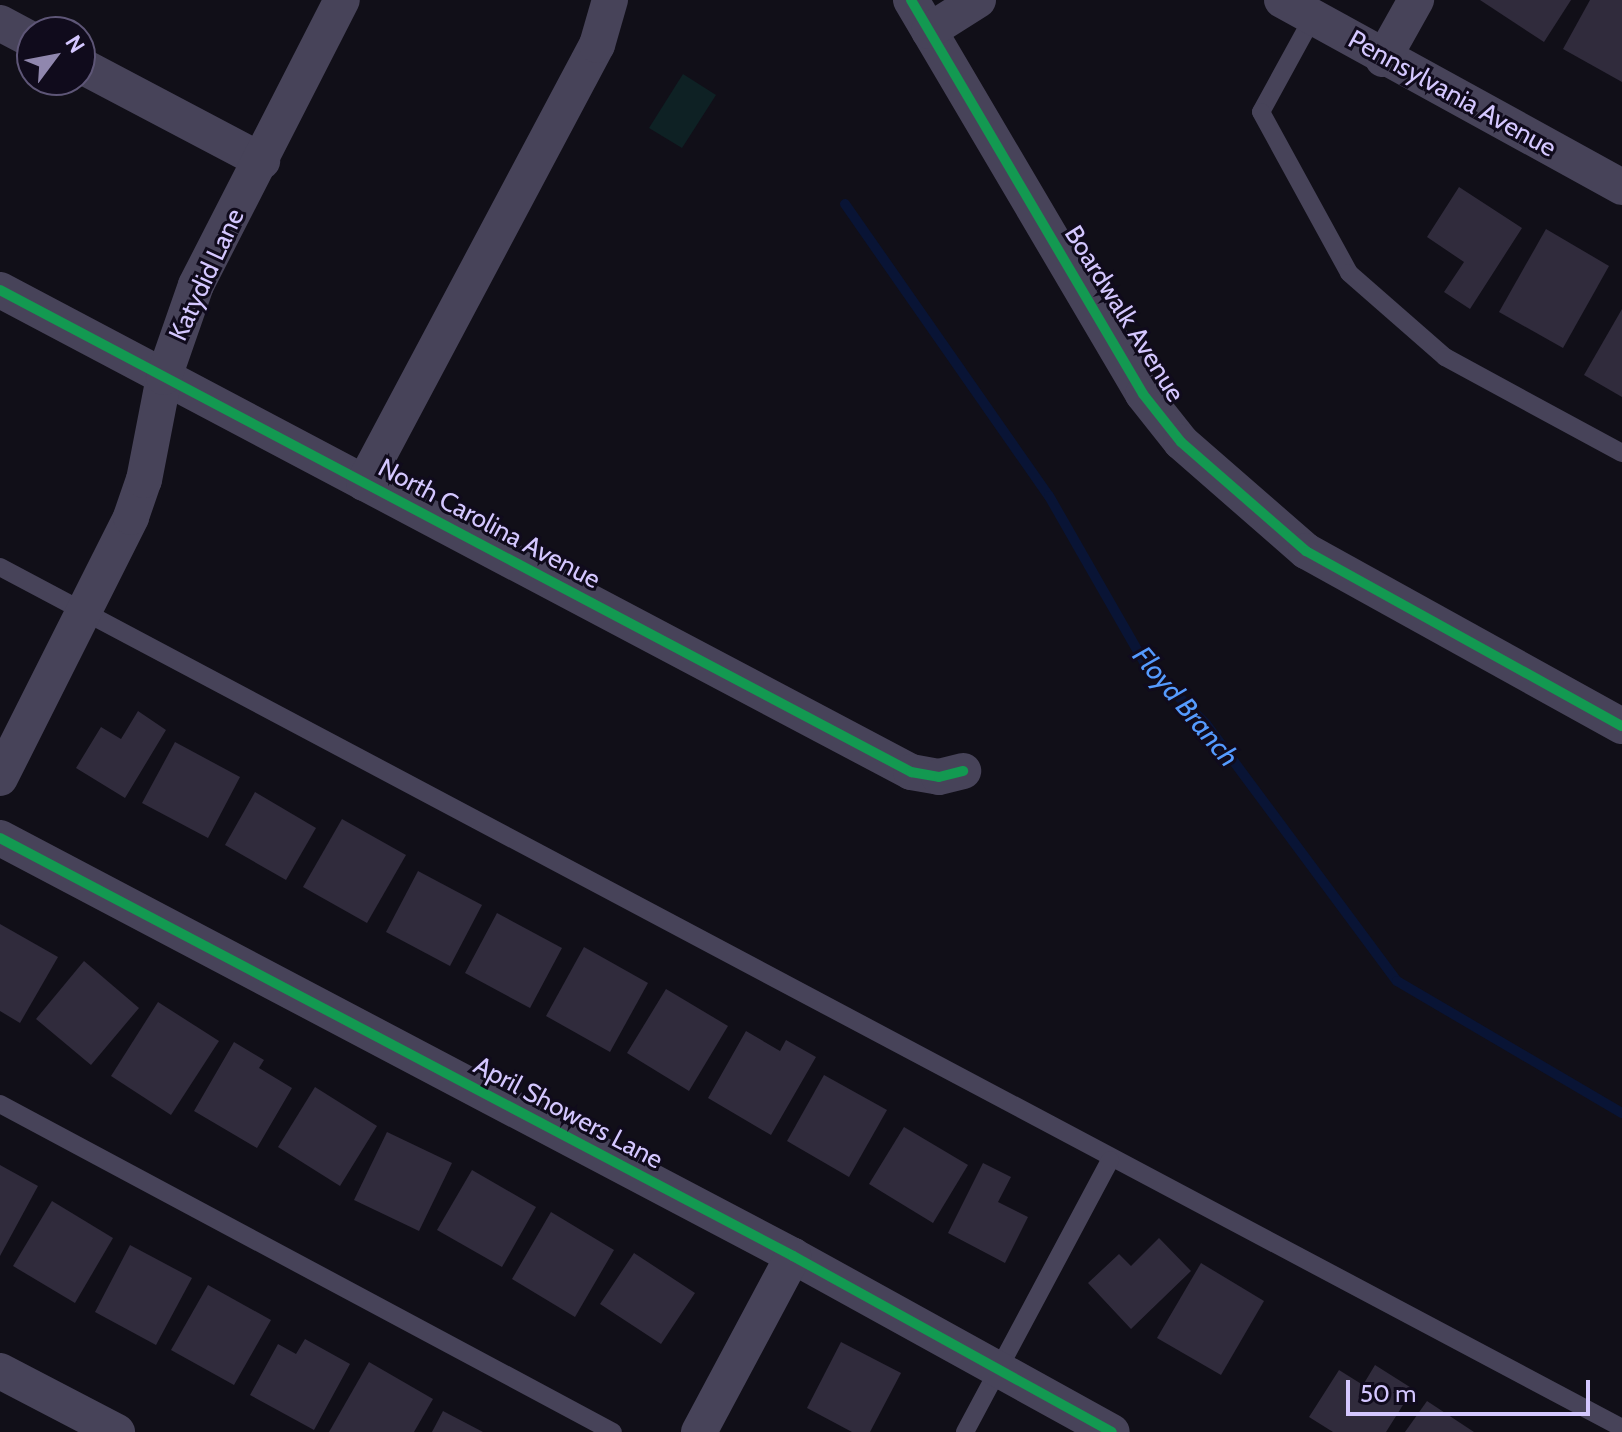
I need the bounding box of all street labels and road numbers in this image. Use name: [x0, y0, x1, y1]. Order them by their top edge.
street label: Pennsylvania Avenue: [1343, 24, 1561, 164]
street label: Katydid Lane: [163, 204, 251, 346]
street label: Boardwalk Avenue: [1057, 220, 1191, 408]
street label: North Carolina Avenue: [373, 452, 605, 596]
street label: April Showers Lane: [468, 1050, 668, 1176]

